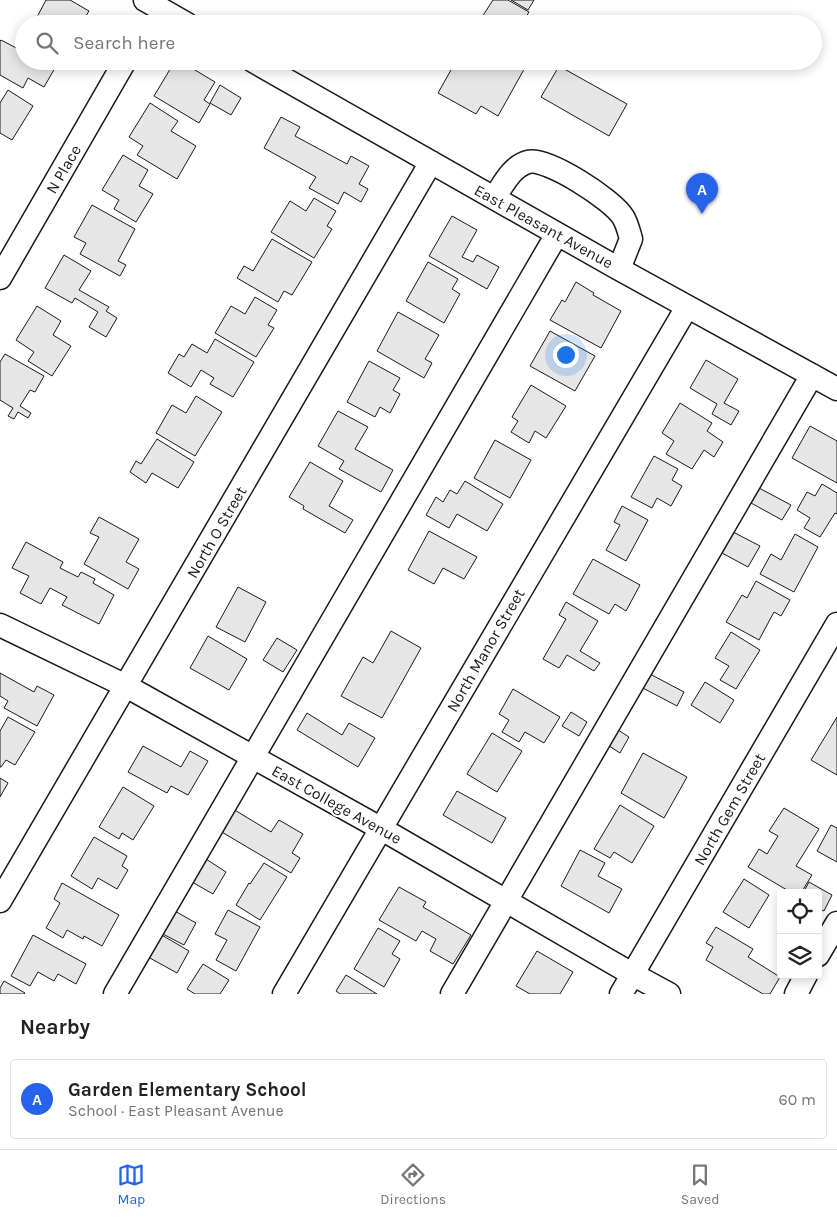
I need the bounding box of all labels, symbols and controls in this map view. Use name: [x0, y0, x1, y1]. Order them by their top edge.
search box: [15, 15, 822, 70]
icon: search: [33, 29, 61, 57]
text: Search here: [73, 32, 175, 54]
street label: N Place: [42, 141, 85, 197]
pin: A: [686, 173, 718, 214]
street label: East Pleasant Avenue: [471, 180, 616, 272]
your location: [553, 342, 579, 368]
street label: North O Street: [182, 483, 250, 582]
street label: North Manor Street: [442, 585, 528, 715]
street label: North Gem Street: [690, 750, 769, 869]
street label: East College Avenue: [269, 761, 405, 848]
map controls: [777, 889, 822, 979]
button: locate: [777, 889, 822, 934]
button: layers: [777, 934, 822, 979]
text: Nearby: [20, 1015, 90, 1039]
text: Garden Elementary School: [68, 1079, 307, 1101]
text: A: [32, 1090, 42, 1109]
text: 60 m: [779, 1090, 816, 1109]
text: School · East Pleasant Avenue: [68, 1101, 284, 1120]
tab: Map: [117, 1161, 145, 1208]
tab: Directions: [380, 1161, 446, 1208]
tab: Saved: [681, 1161, 720, 1208]

